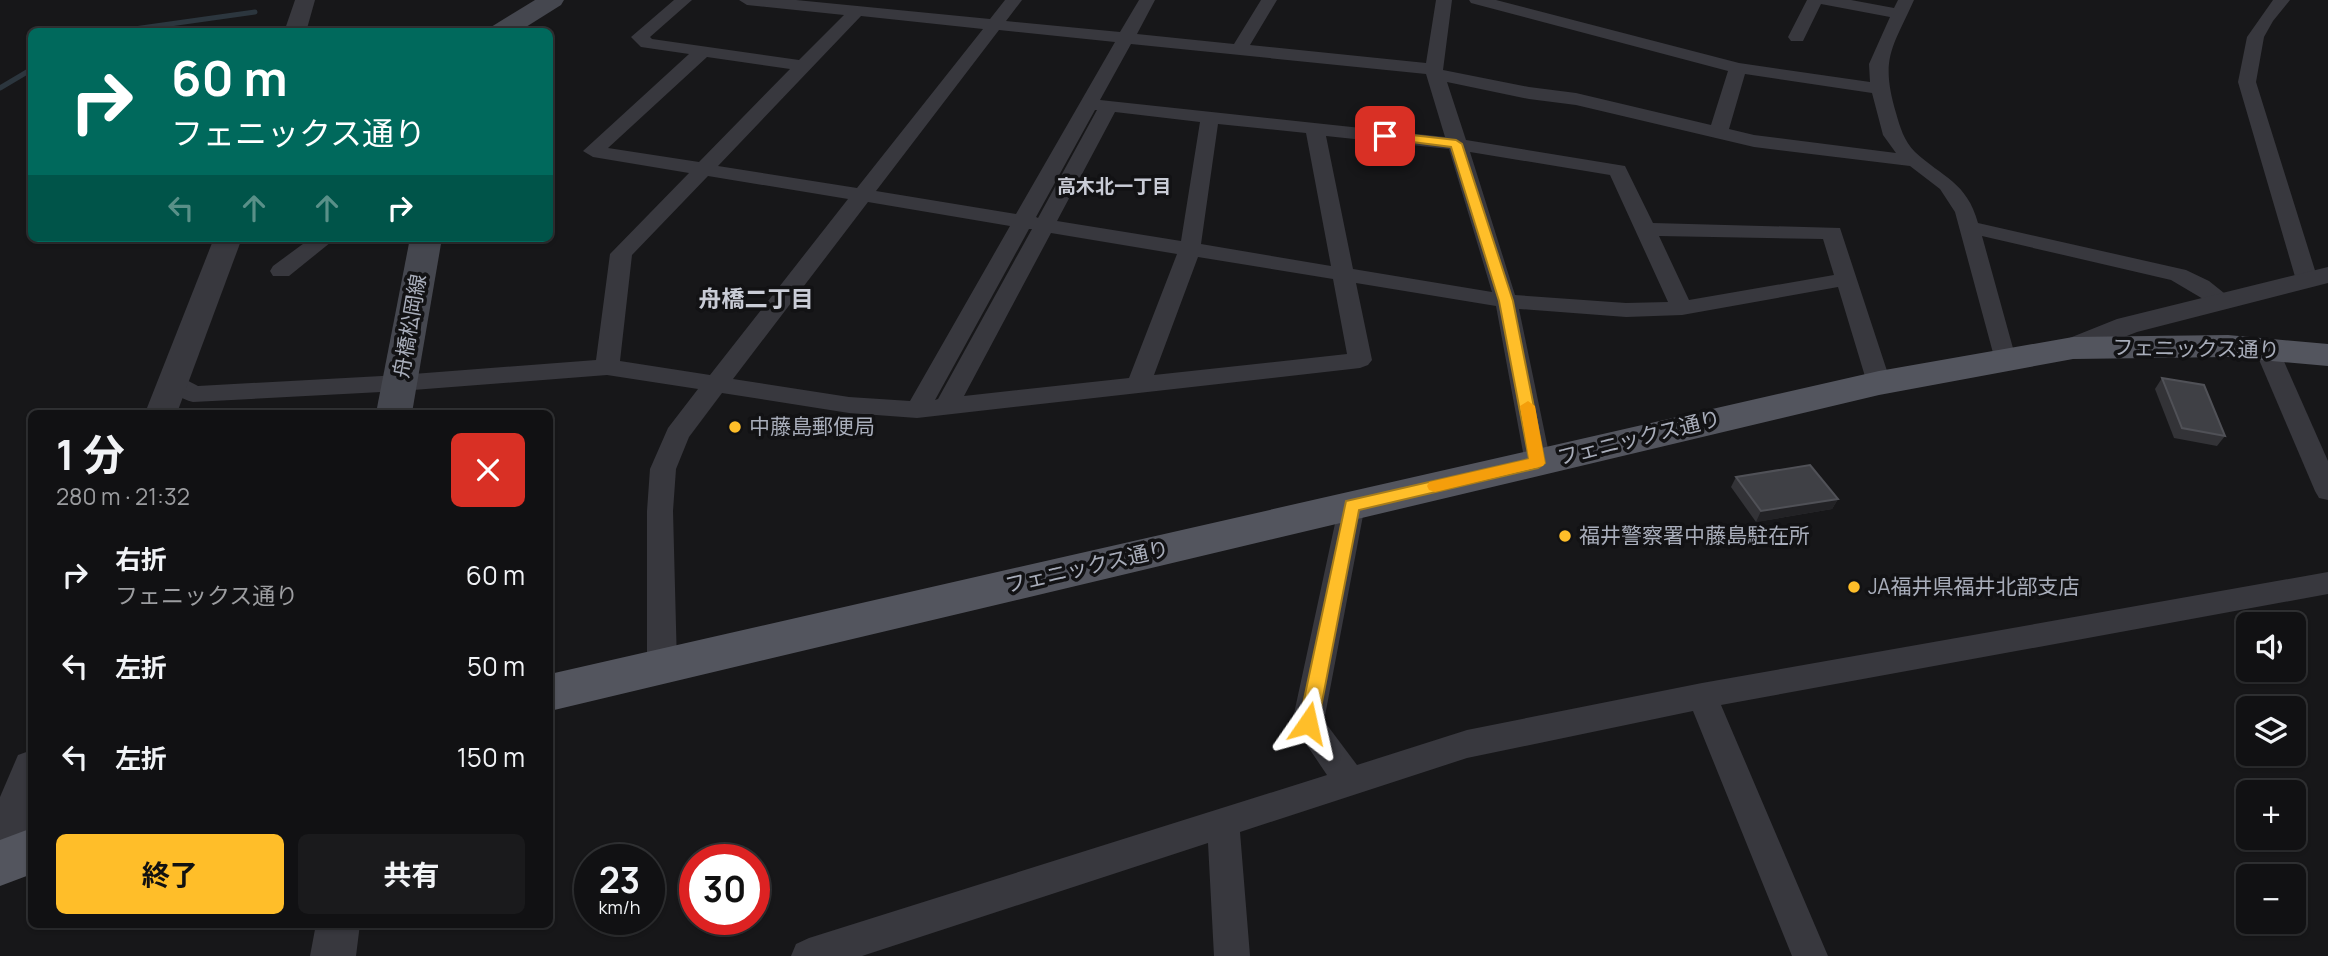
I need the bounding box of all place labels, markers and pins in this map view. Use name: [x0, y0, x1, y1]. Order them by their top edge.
pin: [1355, 106, 1415, 166]
place label: 中藤島郵便局: [749, 412, 875, 440]
marker: 中藤島郵便局: [727, 419, 743, 435]
place label: 福井警察署中藤島駐在所: [1579, 521, 1810, 549]
marker: 福井警察署中藤島駐在所: [1557, 528, 1573, 544]
place label: JA福井県福井北部支店: [1868, 572, 2080, 600]
marker: JA福井県福井北部支店: [1846, 579, 1862, 595]

